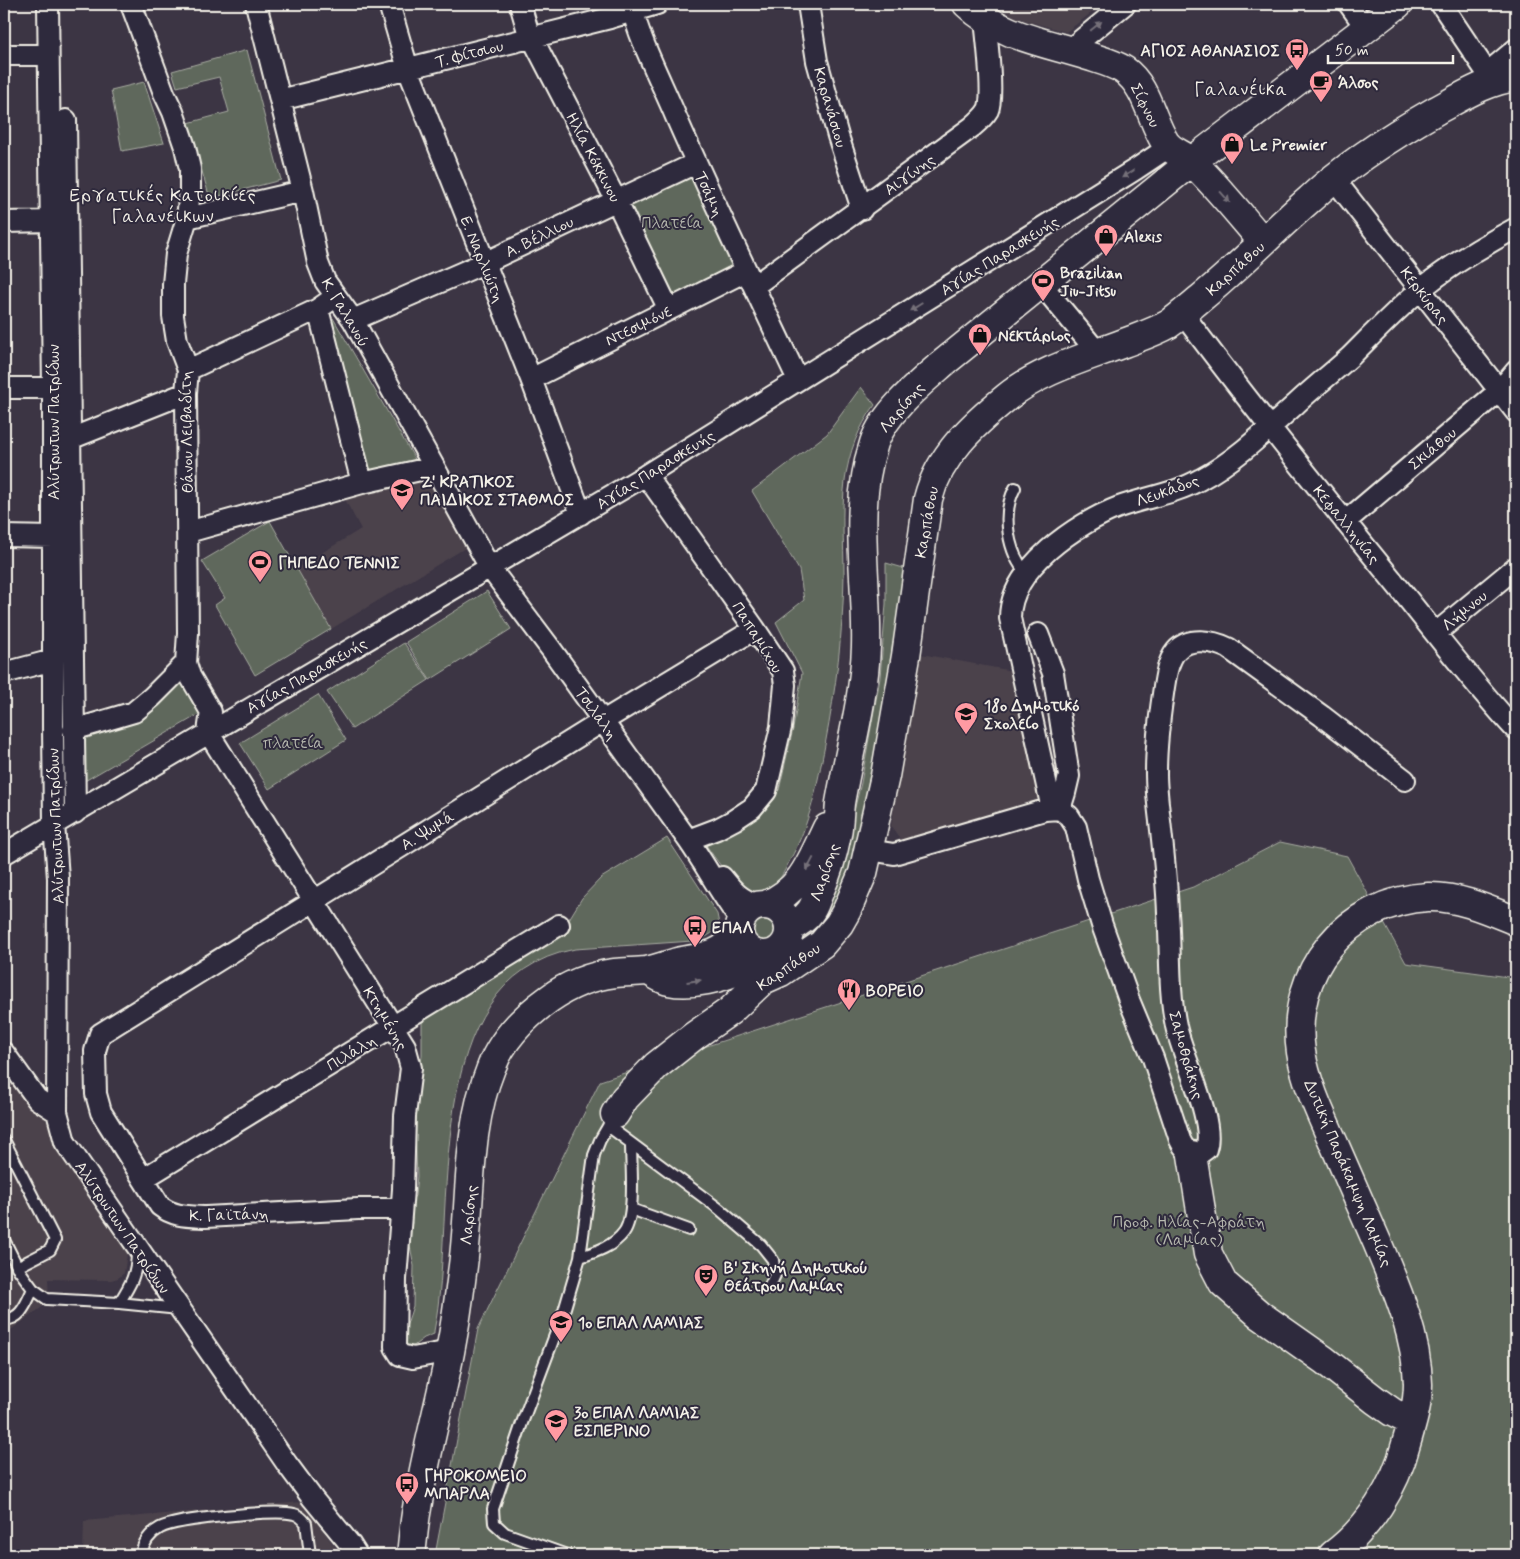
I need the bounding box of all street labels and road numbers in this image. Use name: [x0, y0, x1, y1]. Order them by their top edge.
street label: Τ. Φίτσιου: [433, 36, 506, 73]
street label: Καρανάσιου: [808, 65, 851, 150]
street label: Σίφνου: [1125, 80, 1165, 131]
street label: Ηλία Κόκκινου: [560, 109, 625, 206]
street label: Αιγίνης: [880, 150, 939, 201]
street label: Τσάμη: [689, 169, 728, 221]
street label: Α. Βέλλιου: [502, 211, 577, 263]
street label: Αγίας Παρασκευής: [937, 211, 1063, 301]
street label: Ε. Ναρλιώτη: [455, 213, 508, 306]
street label: Καρπάθου: [1202, 237, 1270, 301]
street label: Κερκύρας: [1395, 263, 1453, 329]
street label: Κ. Γαλανού: [316, 274, 374, 351]
street label: Ντεσιμόνε: [602, 301, 675, 351]
street label: Αλύτρωτων Πατρίδων: [44, 344, 65, 500]
street label: Θάνου Λειβαδίτη: [176, 370, 199, 494]
street label: Λαρίσης: [875, 378, 930, 438]
street label: Σκιάθου: [1405, 423, 1461, 475]
street label: Αγίας Παρασκευής: [593, 425, 719, 515]
street label: Λευκάδος: [1133, 470, 1202, 512]
street label: Κεφαλληνίας: [1308, 481, 1384, 569]
street label: Καρπάθου: [911, 485, 944, 560]
street label: Λήμνου: [1438, 586, 1492, 636]
street label: Παπαμίχου: [726, 598, 787, 677]
street label: Αγίας Παρασκευής: [243, 633, 371, 719]
street label: Τσιλάλη: [570, 683, 622, 745]
street label: Αλύτρωτων Πατρίδων: [43, 748, 70, 904]
street label: Α. Ψωμά: [397, 807, 458, 856]
street label: Λαρίσης: [806, 841, 845, 904]
street label: Καρπάθου: [753, 938, 825, 996]
street label: Κτημένης: [357, 982, 413, 1055]
street label: Σαμοθράκης: [1163, 1009, 1208, 1102]
street label: Πιλάλη: [323, 1030, 381, 1076]
street label: Δυτική Παράκαμψη Λαμίας: [1299, 1077, 1397, 1270]
street label: Αλύτρωτων Πατρίδων: [69, 1157, 174, 1298]
street label: Λαρίσης: [456, 1184, 483, 1246]
street label: Κ. Γαϊτάνη: [189, 1204, 269, 1227]

